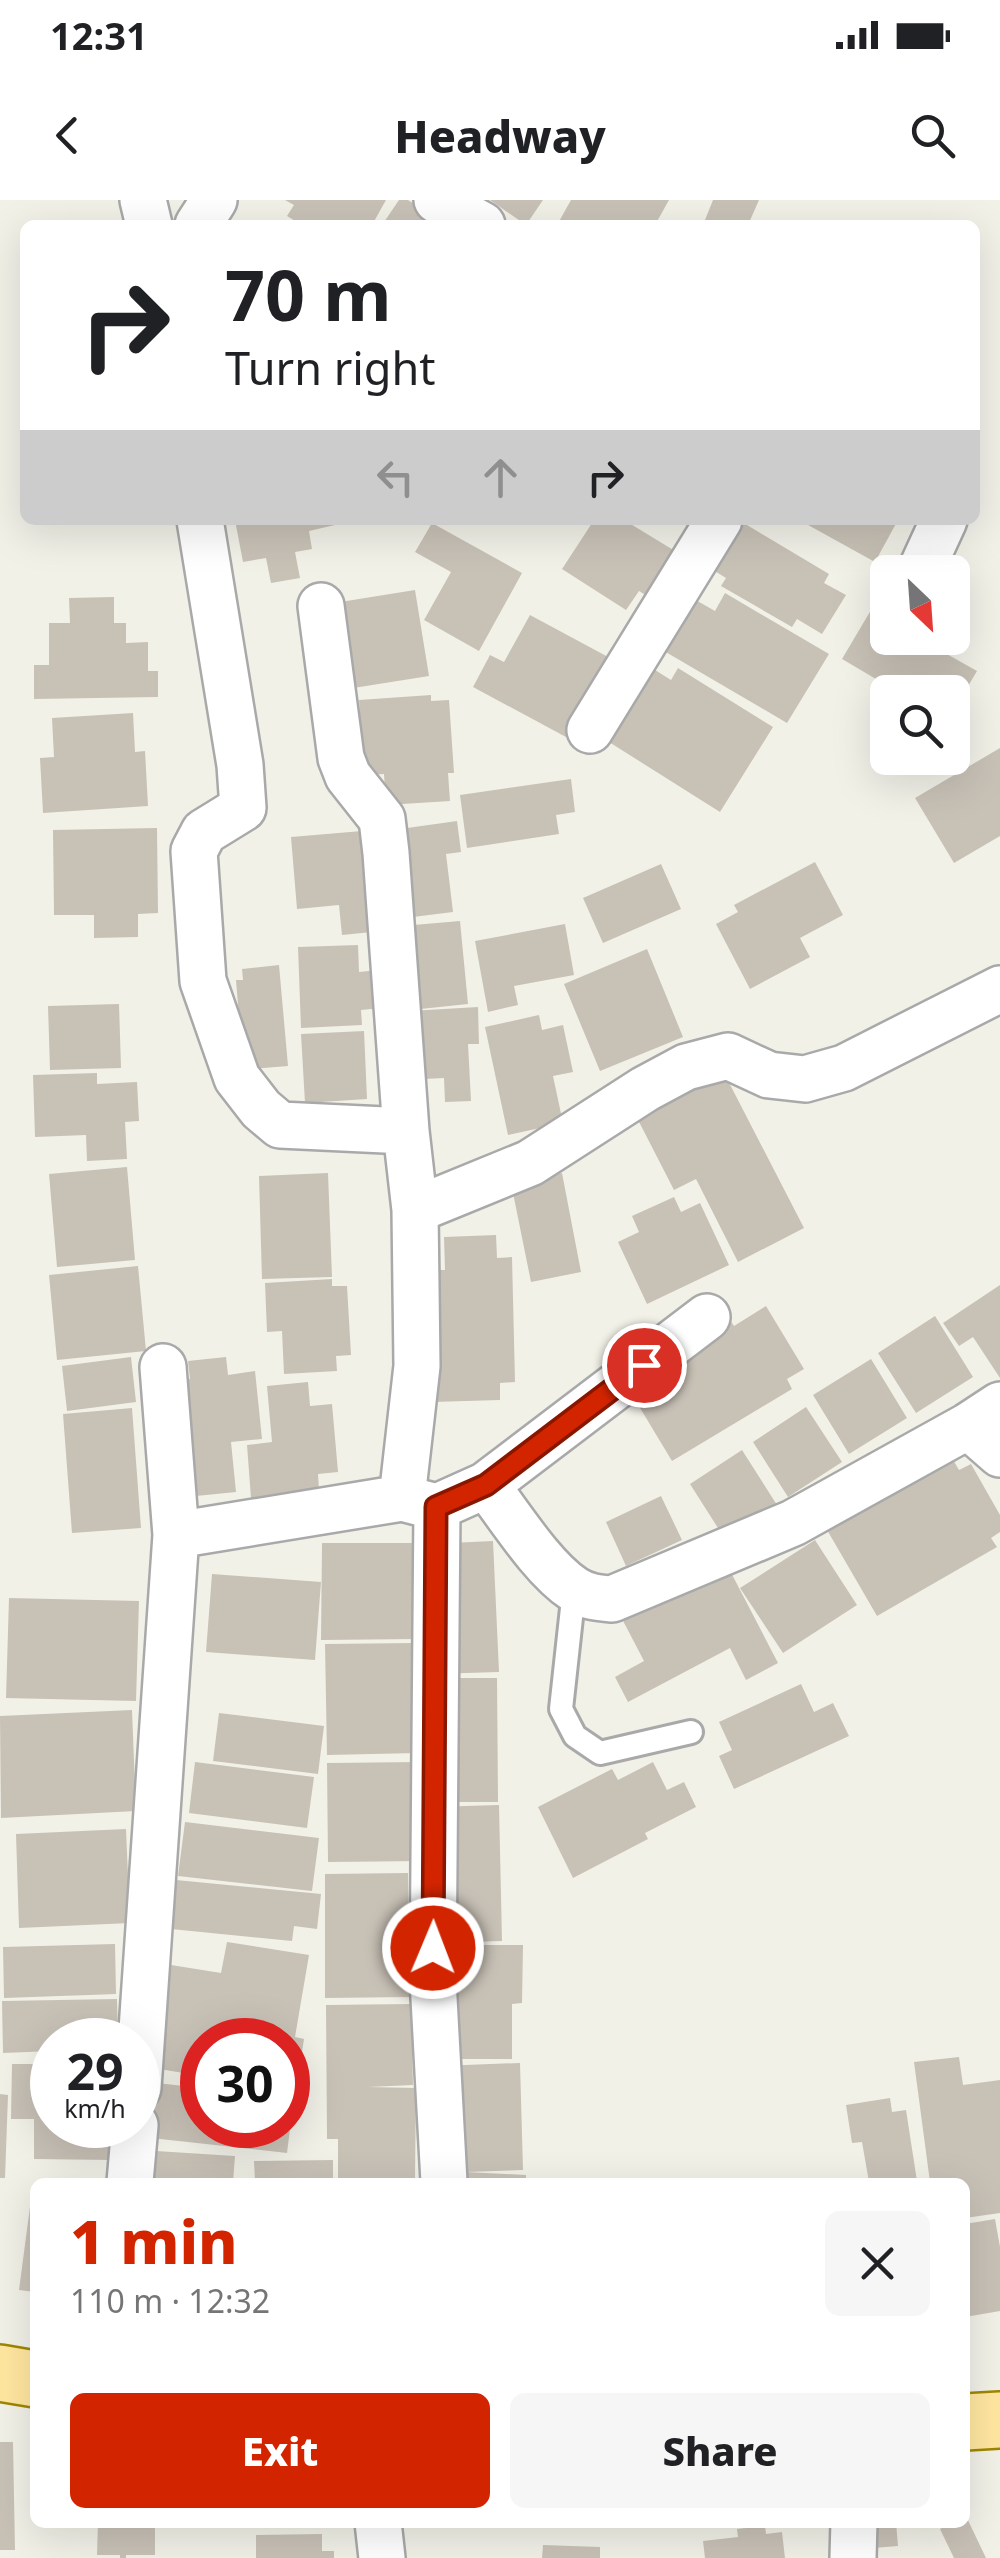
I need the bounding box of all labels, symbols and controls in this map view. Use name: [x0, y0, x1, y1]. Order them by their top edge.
text: 12:31: [50, 9, 148, 61]
text: Headway: [394, 105, 606, 166]
icon: back: [40, 108, 95, 163]
icon: search: [905, 108, 960, 163]
text: 70 m: [225, 246, 392, 342]
icon: right: [60, 260, 190, 390]
text: Turn right: [225, 337, 436, 398]
icon: left: [368, 450, 423, 505]
icon: ahead: [473, 450, 528, 505]
icon: right: [578, 450, 633, 505]
north arrow: [870, 555, 970, 655]
map controls: [870, 555, 970, 775]
button: search: [870, 675, 970, 775]
pin: [602, 1323, 687, 1408]
icon: arrive: [617, 1338, 672, 1393]
position arrow: [381, 1896, 485, 2000]
speed limit sign: 30: [180, 2018, 310, 2148]
text: 29: [66, 2037, 124, 2105]
text: km/h: [64, 2091, 126, 2125]
text: 1 min: [70, 2200, 238, 2282]
button: close: [825, 2211, 930, 2316]
text: 110 m · 12:32: [70, 2279, 270, 2322]
button: Exit: [70, 2393, 490, 2508]
button: Share: [510, 2393, 930, 2508]

